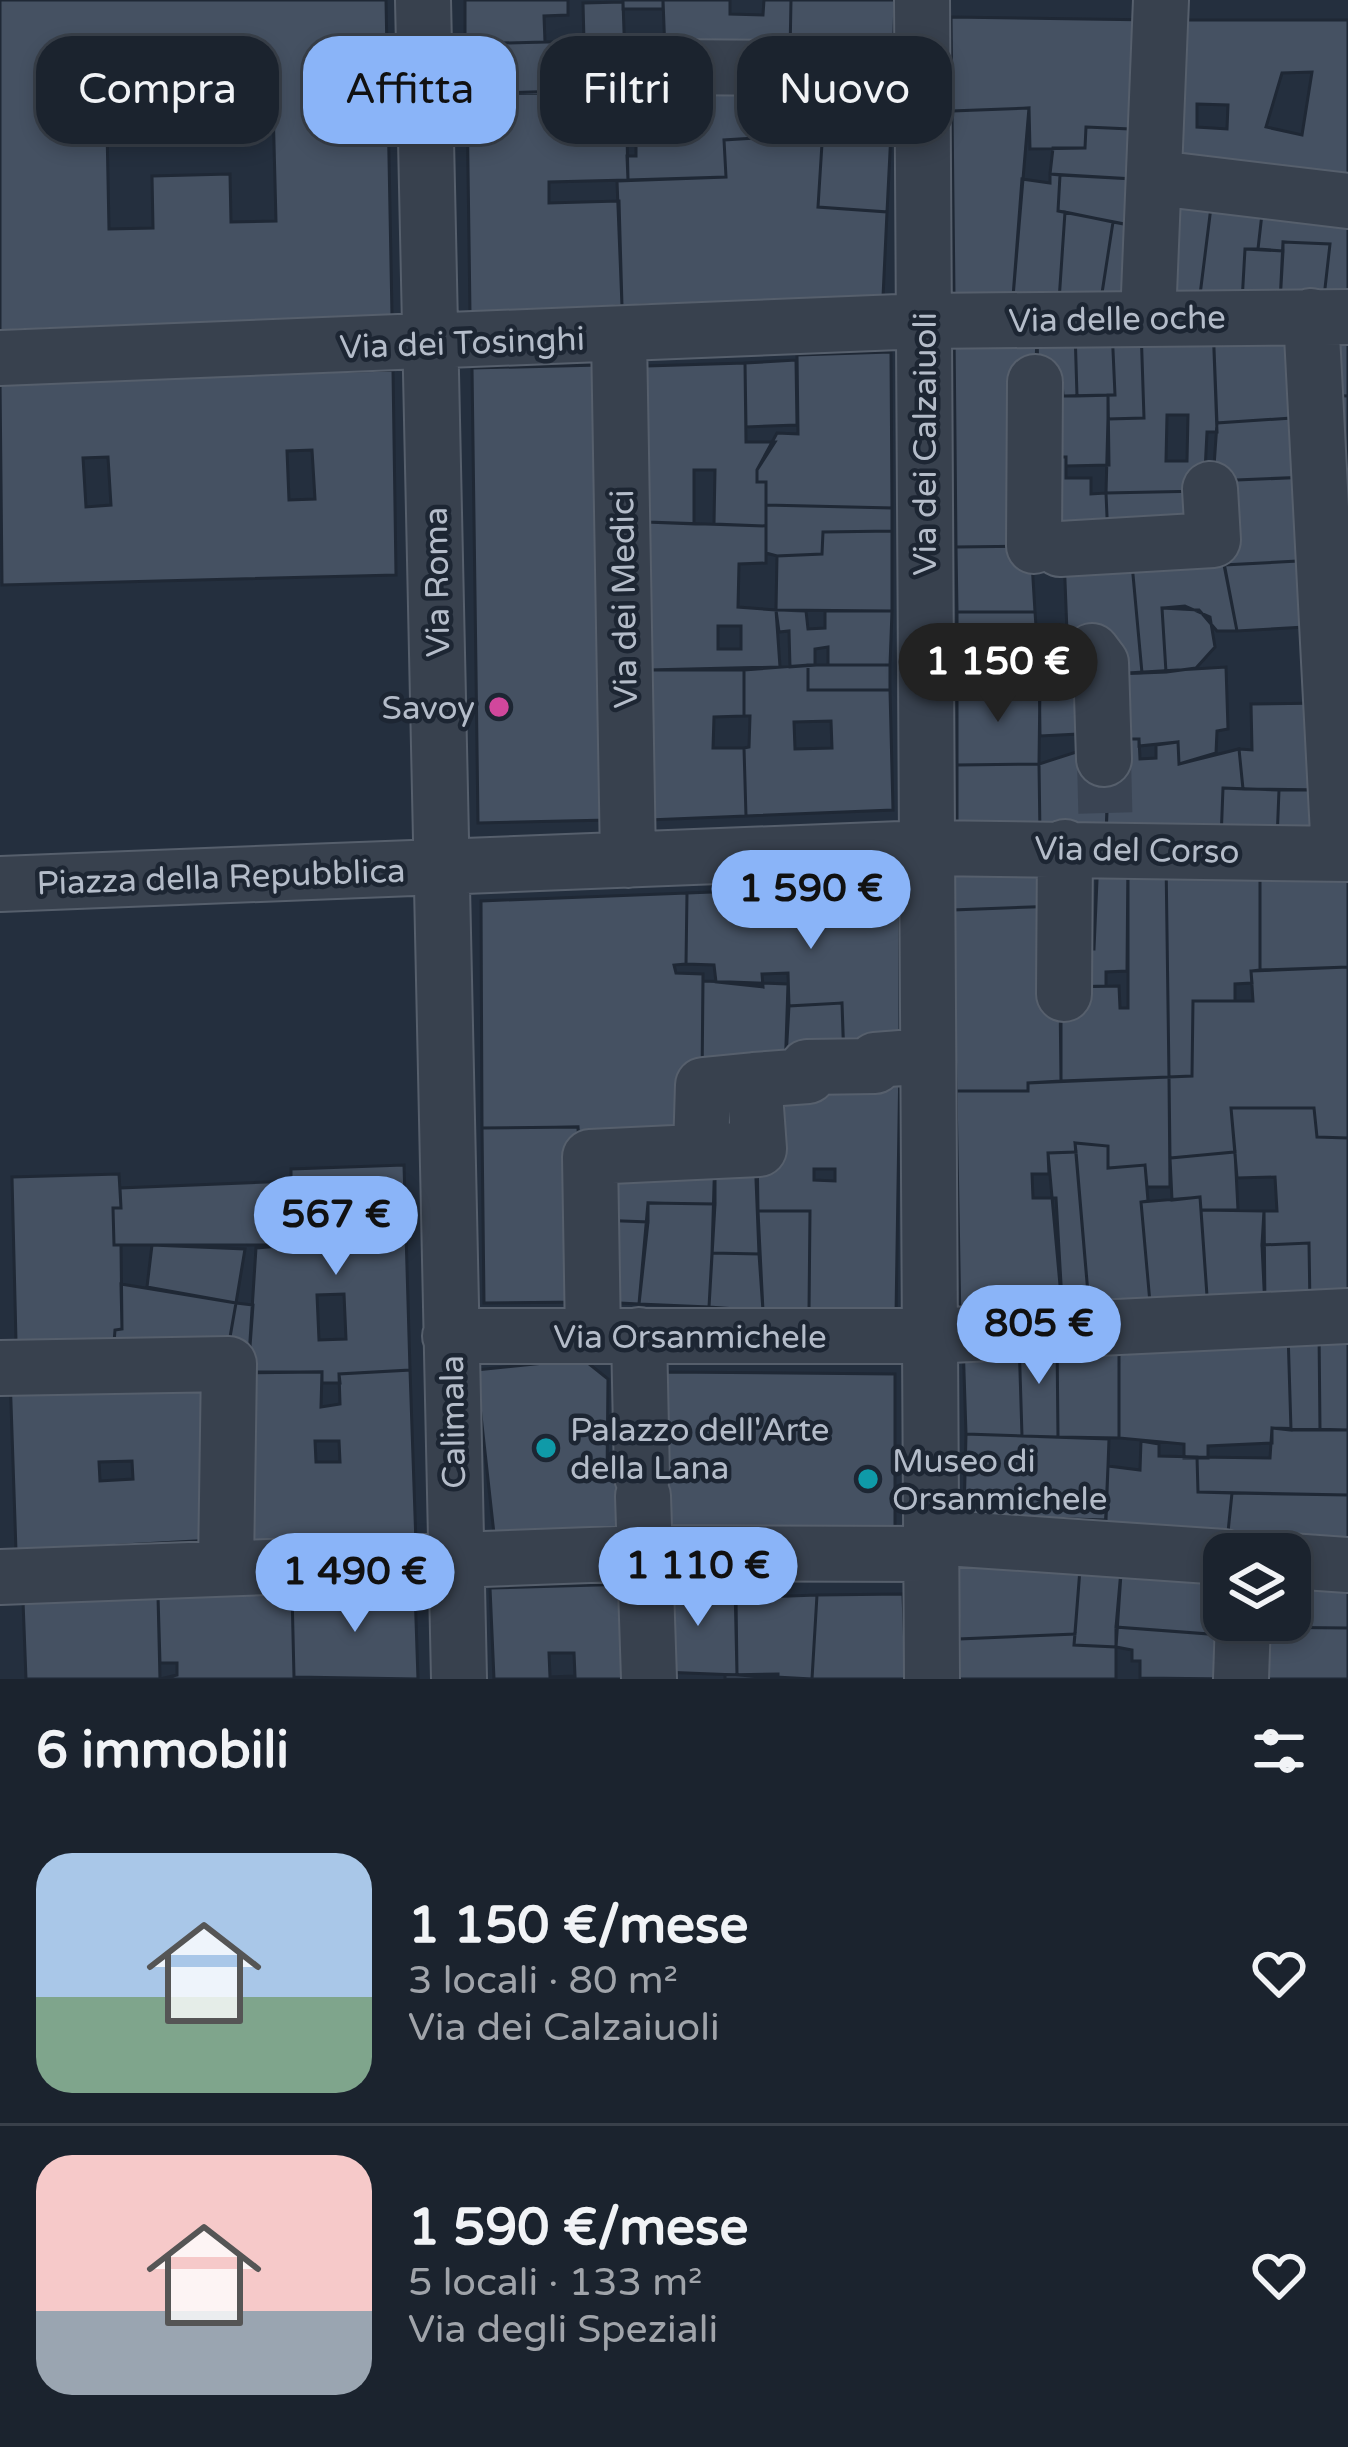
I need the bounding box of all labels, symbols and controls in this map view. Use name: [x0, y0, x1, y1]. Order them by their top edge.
chip: Compra: [36, 36, 279, 144]
chip: Affitta: [303, 36, 516, 144]
chip: Filtri: [540, 36, 713, 144]
chip: Nuovo: [737, 36, 952, 144]
street label: Via delle oche: [1008, 298, 1226, 341]
street label: Via dei Calzaiuoli: [906, 312, 945, 576]
street label: Via dei Tosinghi: [339, 320, 585, 367]
street label: Via dei Medici: [603, 489, 646, 709]
street label: Via Roma: [417, 506, 458, 657]
pin: 1 150 €: [887, 623, 1109, 725]
text: 1 150 €: [926, 638, 1070, 685]
place label: Savoy: [382, 689, 475, 728]
marker: Savoy: [486, 694, 512, 720]
street label: Via del Corso: [1034, 829, 1240, 872]
pin: 1 590 €: [700, 850, 922, 952]
street label: Piazza della Repubblica: [36, 852, 406, 903]
text: 1 590 €: [739, 865, 883, 912]
pin: 567 €: [252, 1176, 420, 1278]
text: 567 €: [281, 1191, 391, 1238]
pin: 805 €: [955, 1285, 1123, 1387]
text: 805 €: [984, 1300, 1094, 1347]
street label: Via Orsanmichele: [553, 1318, 827, 1357]
street label: Calimala: [433, 1355, 474, 1489]
place label: Palazzo dell'Arte della Lana: [570, 1411, 830, 1488]
marker: Palazzo dell'Arte della Lana: [533, 1435, 559, 1461]
place label: Museo di Orsanmichele: [892, 1442, 1107, 1519]
marker: Museo di Orsanmichele: [855, 1466, 881, 1492]
pin: 1 110 €: [587, 1527, 809, 1629]
pin: 1 490 €: [244, 1533, 466, 1635]
map controls: [1203, 1533, 1311, 1641]
button: layers: [1203, 1533, 1311, 1641]
text: 1 110 €: [626, 1542, 770, 1589]
text: 1 490 €: [283, 1548, 427, 1595]
icon: filters: [1246, 1718, 1312, 1784]
text: 6 immobili: [36, 1720, 289, 1782]
text: 1 150 €/mese: [408, 1895, 748, 1957]
icon: home: [132, 1901, 276, 2045]
icon: heart: [1246, 1940, 1312, 2006]
text: 3 locali · 80 m²: [408, 1957, 678, 2004]
text: Via dei Calzaiuoli: [408, 2004, 720, 2051]
text: 1 590 €/mese: [408, 2197, 748, 2259]
icon: home: [132, 2203, 276, 2347]
icon: heart: [1246, 2242, 1312, 2308]
text: 5 locali · 133 m²: [408, 2259, 702, 2306]
text: Via degli Speziali: [408, 2306, 718, 2353]

